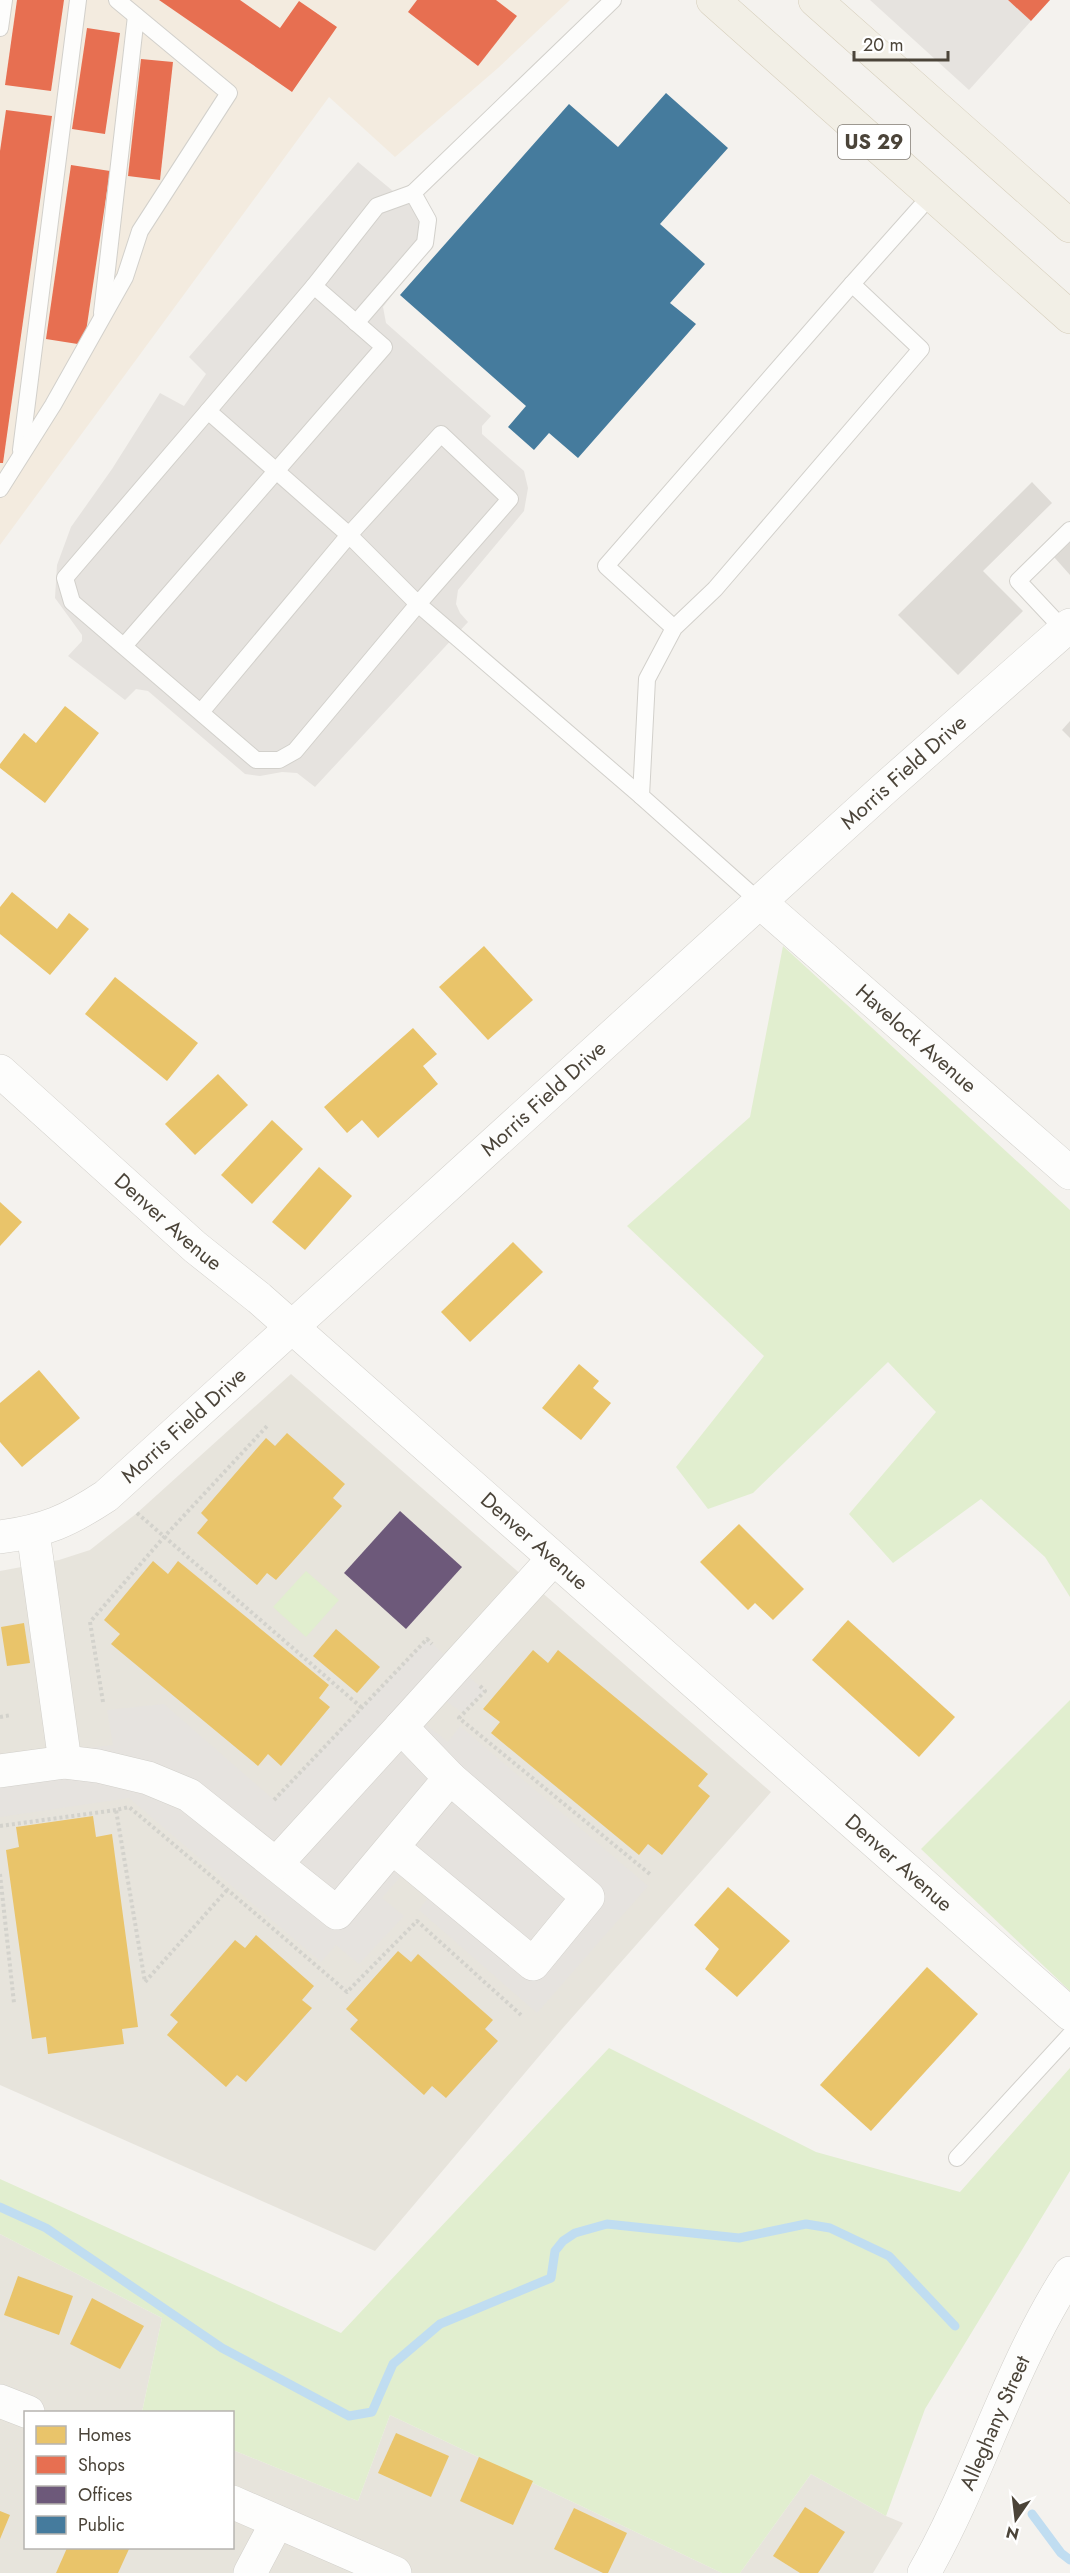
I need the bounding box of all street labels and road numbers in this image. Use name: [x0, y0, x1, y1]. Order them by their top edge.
road number: US 29: [838, 125, 910, 159]
street label: Morris Field Drive: [834, 708, 973, 836]
street label: Havelock Avenue: [849, 977, 983, 1100]
street label: Morris Field Drive: [474, 1033, 613, 1163]
street label: Denver Avenue: [108, 1166, 228, 1278]
street label: Morris Field Drive: [115, 1360, 253, 1490]
street label: Denver Avenue: [474, 1485, 595, 1597]
street label: Denver Avenue: [838, 1807, 959, 1919]
street label: Alleghany Street: [952, 2351, 1037, 2495]

